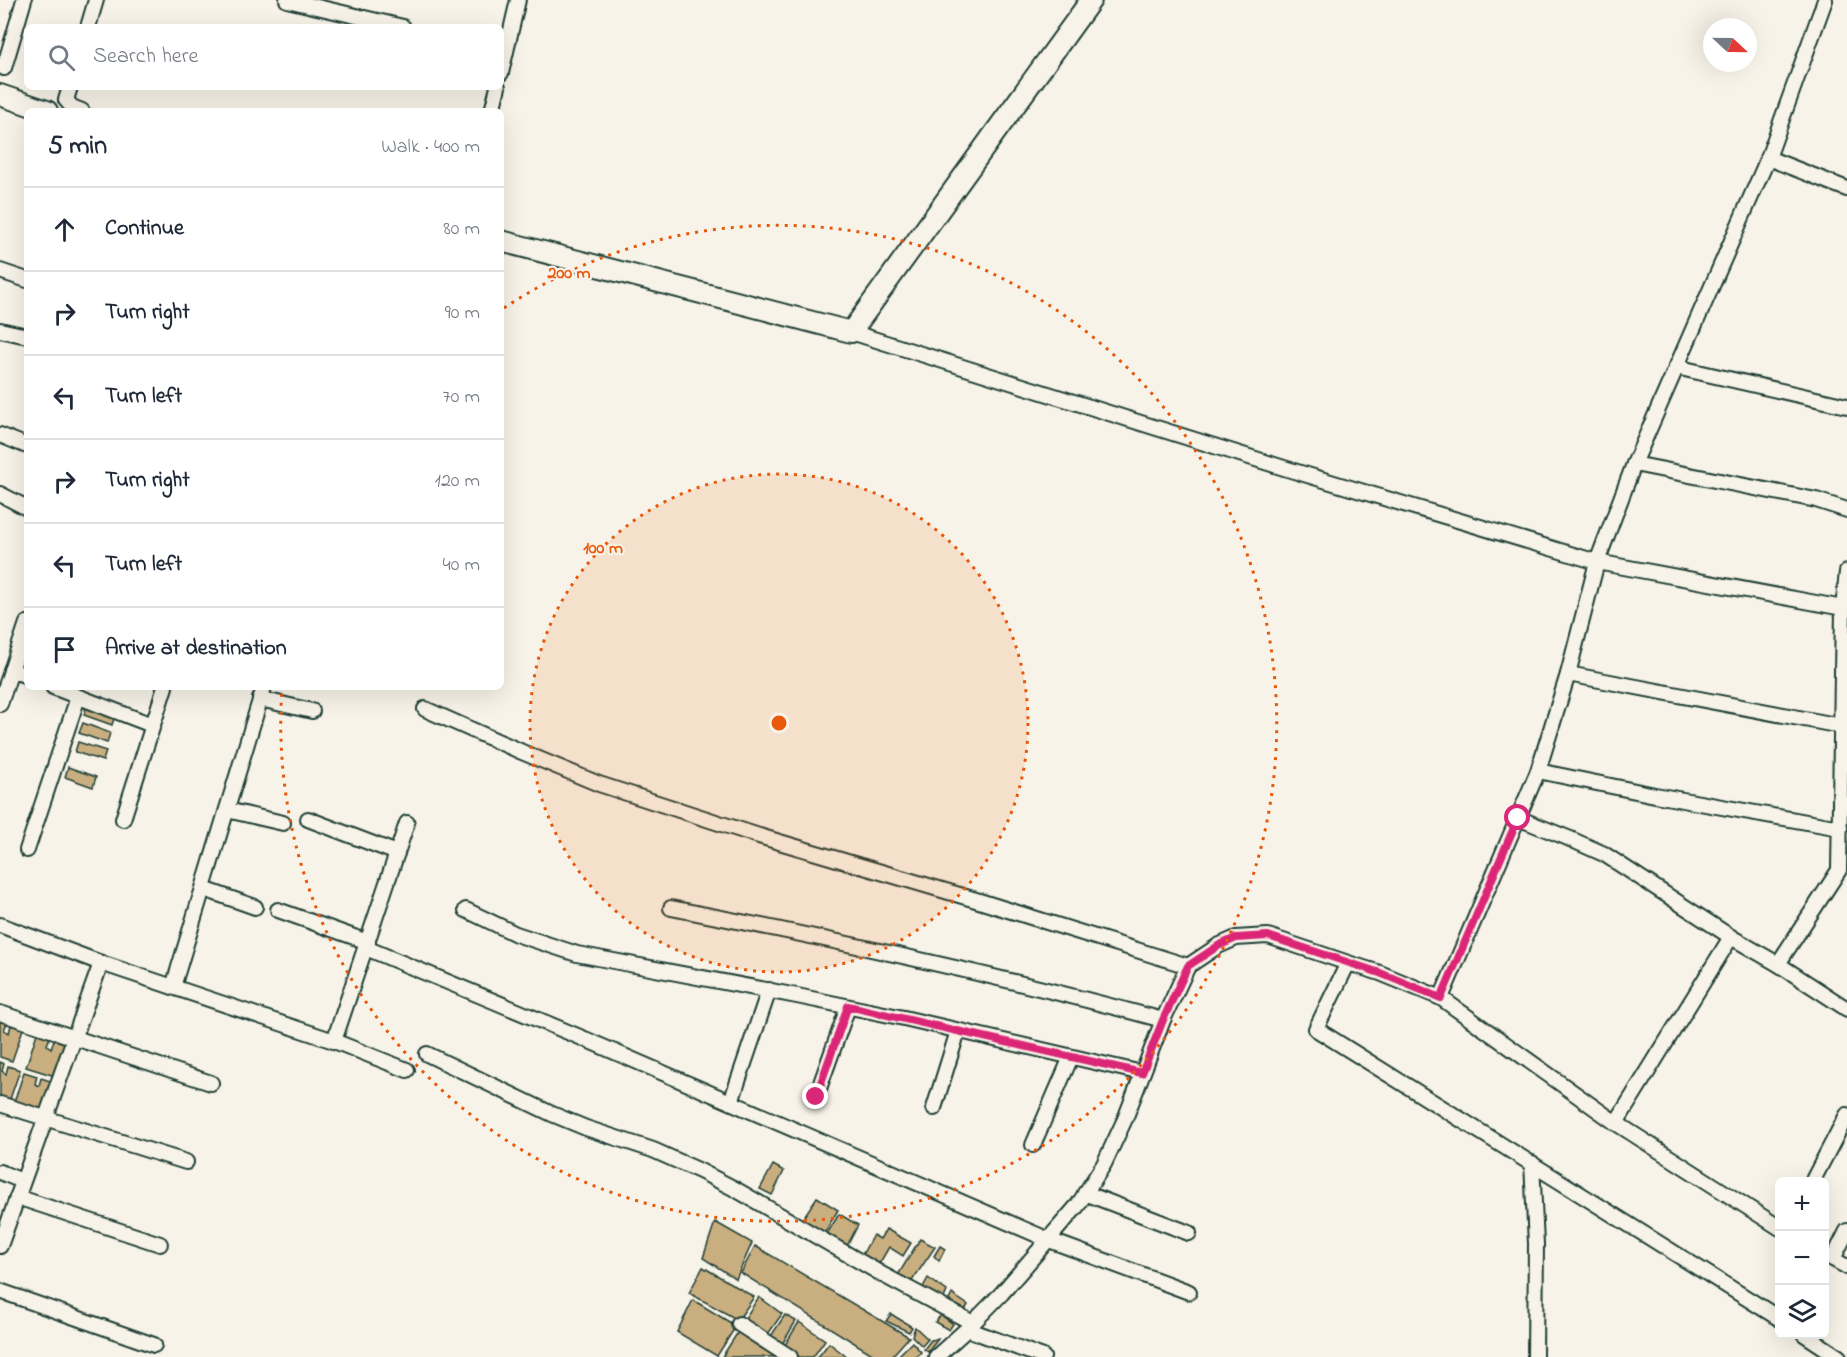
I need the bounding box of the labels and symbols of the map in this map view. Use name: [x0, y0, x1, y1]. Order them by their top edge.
north arrow: [1703, 18, 1757, 72]
text: 200 m: [547, 261, 591, 287]
text: 100 m: [583, 536, 623, 562]
centre of rings: [769, 713, 789, 733]
route start: [1504, 804, 1530, 830]
route end: [802, 1083, 828, 1109]

